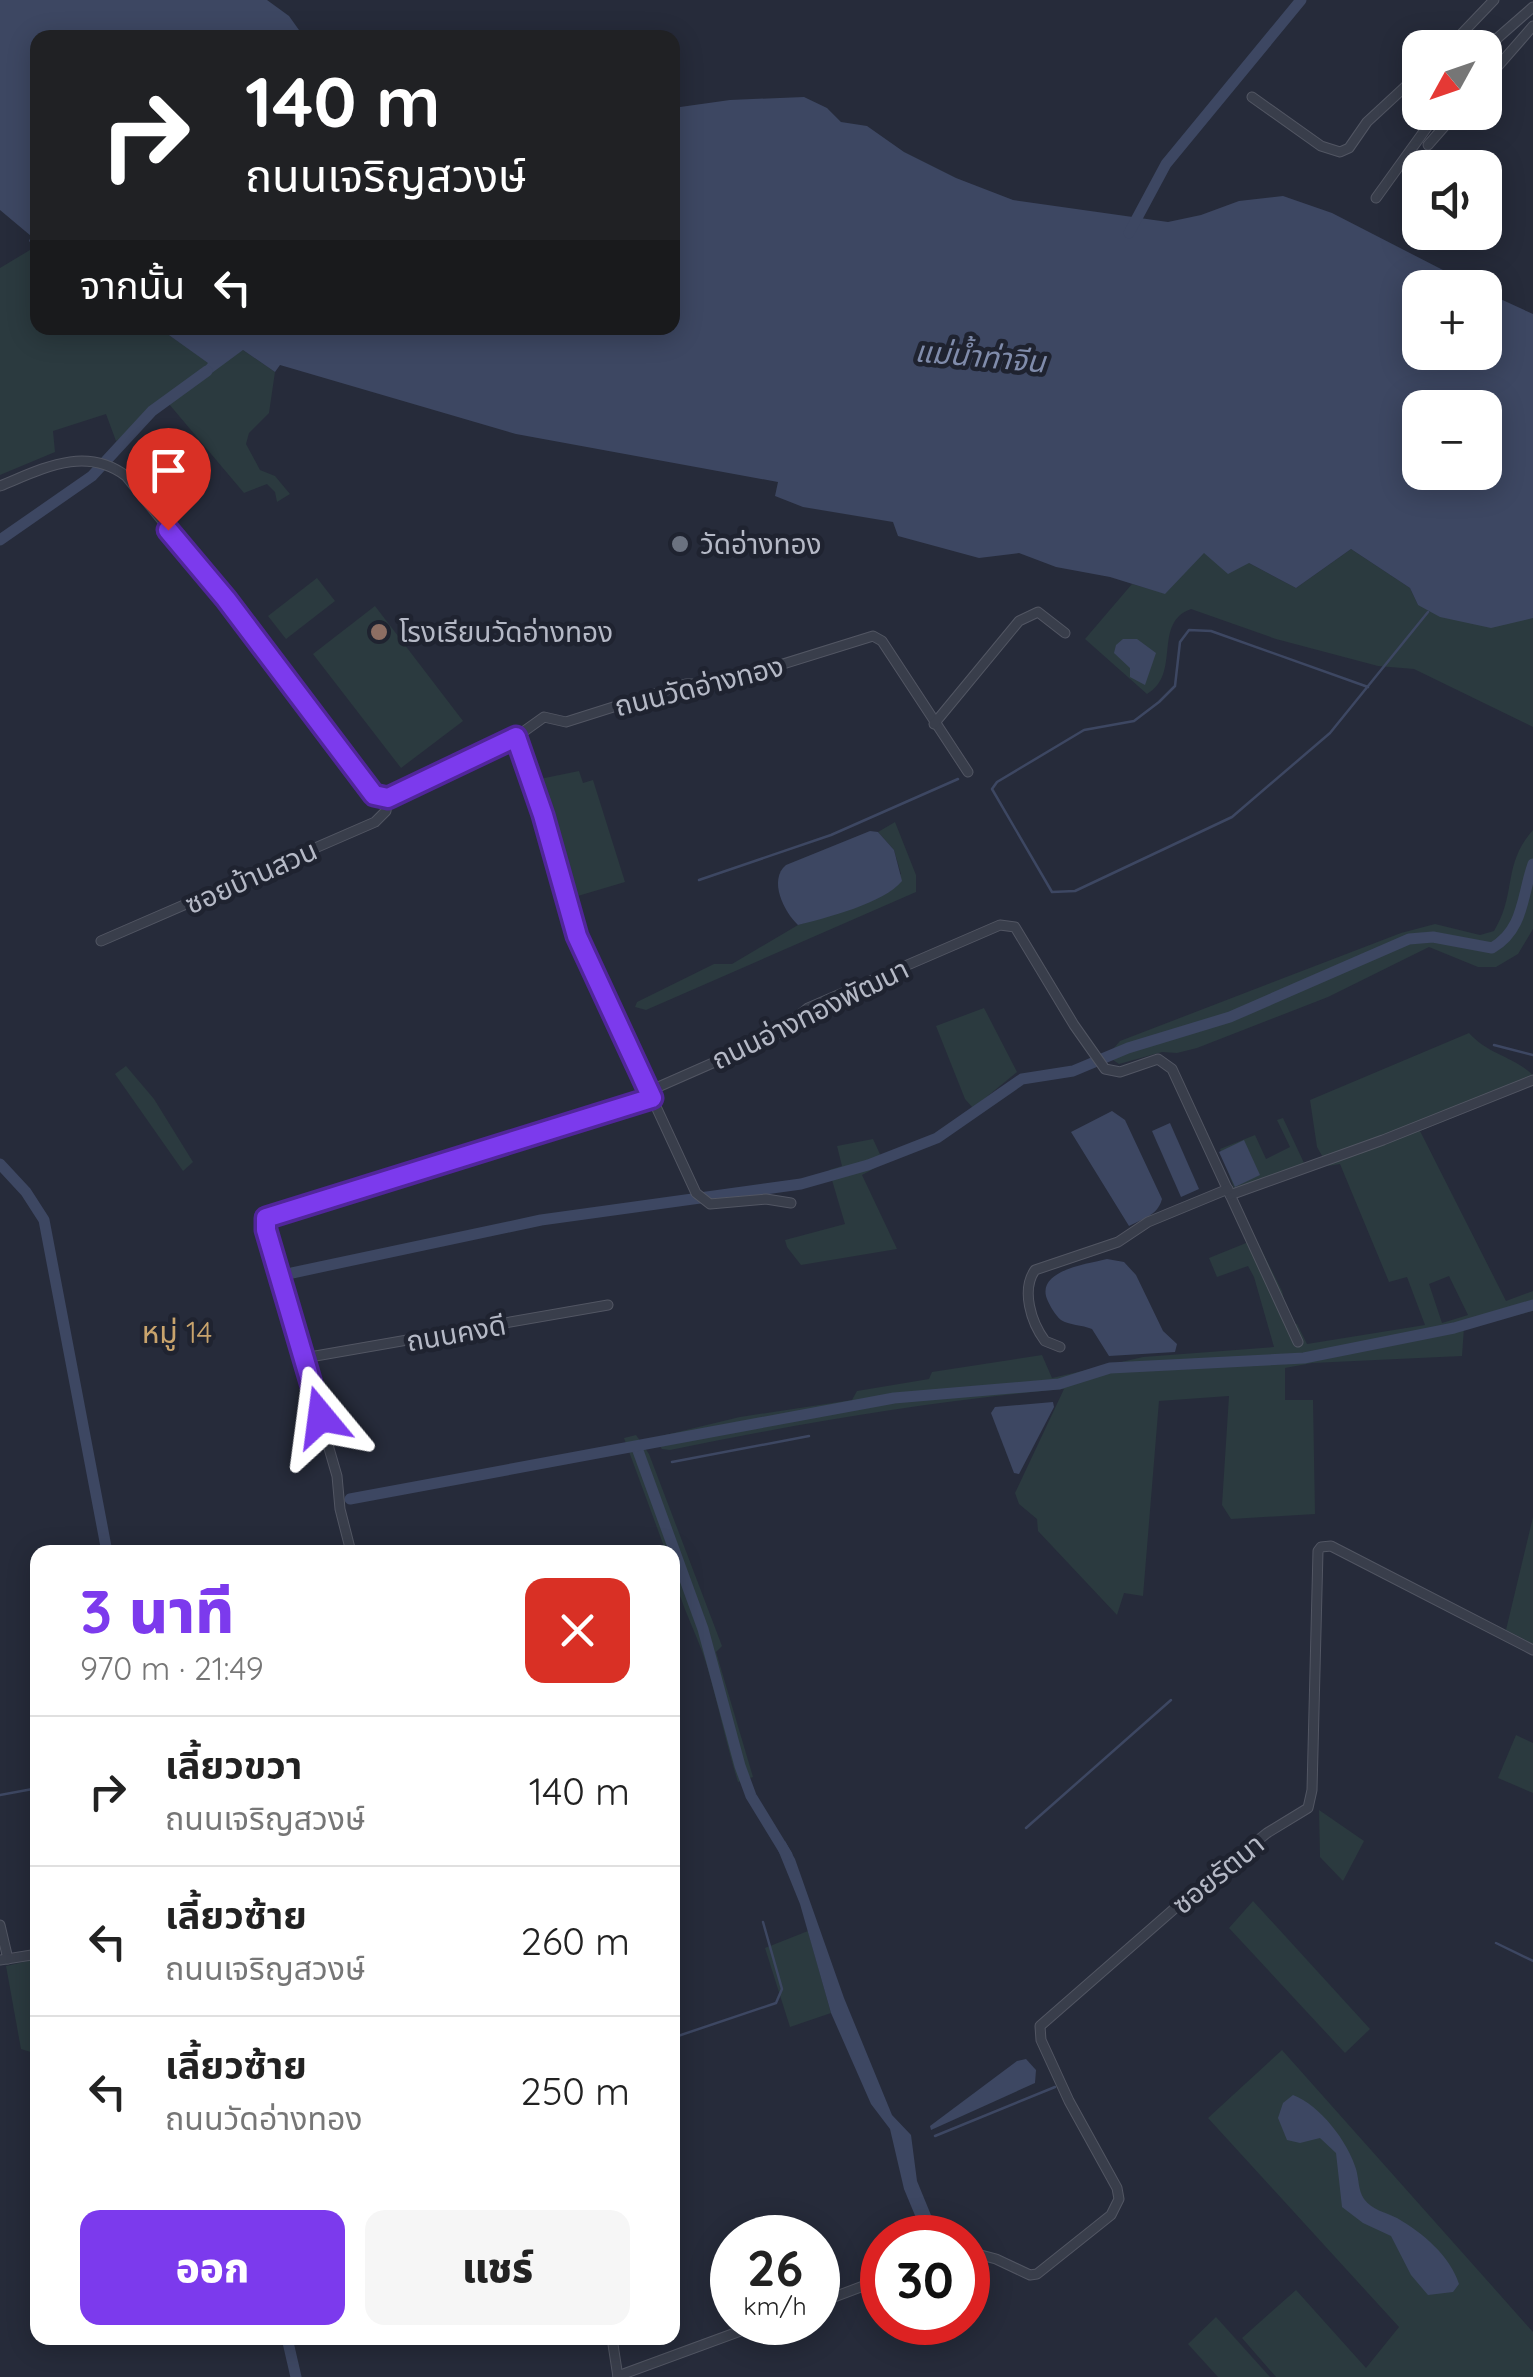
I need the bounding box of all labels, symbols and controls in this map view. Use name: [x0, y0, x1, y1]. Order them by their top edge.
north arrow: [1402, 30, 1502, 130]
map controls: [1402, 30, 1502, 490]
text: 140 m: [245, 57, 441, 145]
icon: right: [80, 70, 210, 200]
text: ถนนเจริญสวงษ์: [245, 147, 527, 203]
button: sound: [1402, 150, 1502, 250]
icon: left: [205, 260, 260, 315]
text: จากนั้น: [80, 261, 185, 309]
button: +: [1402, 270, 1502, 370]
water label: แม่น้ำท่าจีน: [913, 330, 1049, 381]
button: −: [1402, 390, 1502, 490]
pin: [126, 428, 211, 531]
icon: arrive: [141, 443, 196, 498]
place label: วัดอ่างทอง: [700, 526, 822, 561]
marker: วัดอ่างทอง: [669, 533, 691, 555]
place label: โรงเรียนวัดอ่างทอง: [399, 614, 613, 649]
marker: โรงเรียนวัดอ่างทอง: [368, 621, 390, 643]
street label: ถนนวัดอ่างทอง: [611, 648, 787, 723]
street label: ซอยบ้านสวน: [179, 832, 322, 921]
street label: ถนนอ่างทองพัฒนา: [705, 951, 914, 1076]
street label: ถนนคงดี: [403, 1307, 509, 1358]
district label: หมู่ 14: [142, 1313, 212, 1351]
position arrow: [269, 1365, 373, 1469]
text: 3 นาที: [80, 1573, 234, 1648]
button: close: [525, 1578, 630, 1683]
text: 970 m · 21:49: [80, 1648, 264, 1688]
text: เลี้ยวขวา: [165, 1741, 302, 1789]
icon: right: [80, 1764, 135, 1819]
text: 140 m: [529, 1767, 630, 1815]
text: ถนนเจริญสวงษ์: [165, 1798, 365, 1838]
street label: ซอยรัตนา: [1165, 1826, 1271, 1921]
text: เลี้ยวซ้าย: [165, 1891, 307, 1939]
icon: left: [80, 1914, 135, 1969]
text: 260 m: [521, 1917, 630, 1965]
text: ถนนเจริญสวงษ์: [165, 1948, 365, 1988]
text: เลี้ยวซ้าย: [165, 2041, 307, 2089]
icon: left: [80, 2064, 135, 2119]
text: 250 m: [521, 2067, 630, 2115]
text: ถนนวัดอ่างทอง: [165, 2098, 363, 2138]
button: ออก: [80, 2210, 345, 2325]
button: แชร์: [365, 2210, 630, 2325]
speed limit sign: 30: [860, 2215, 990, 2345]
text: 26: [747, 2236, 803, 2299]
text: km/h: [743, 2290, 807, 2321]

